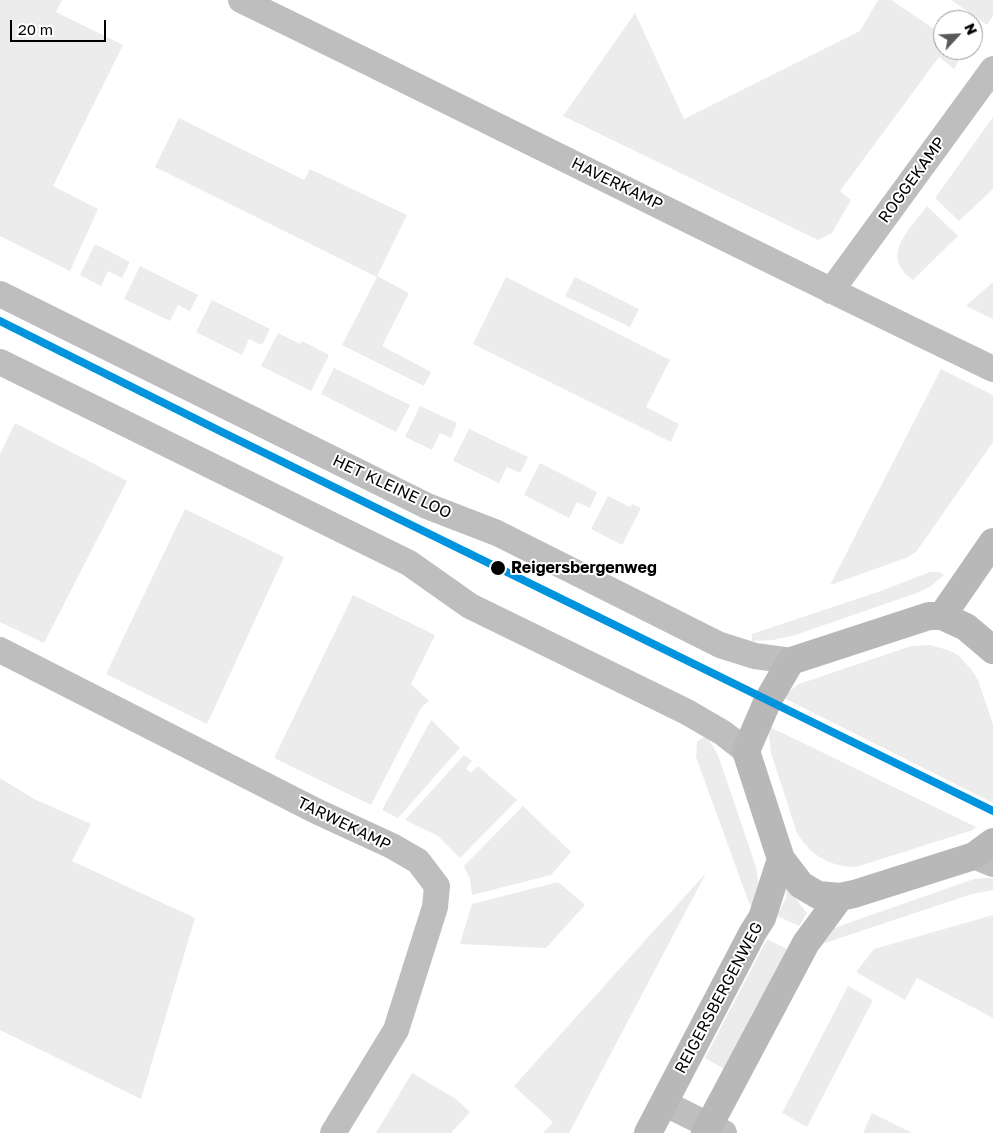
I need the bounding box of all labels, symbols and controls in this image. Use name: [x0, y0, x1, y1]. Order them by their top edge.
scale bar: [12, 10, 109, 42]
north arrow: [933, 10, 983, 60]
text: 20 m: [18, 20, 53, 38]
text: N: [961, 20, 981, 37]
street label: ROGGEKAMP: [874, 133, 950, 227]
street label: HAVERKAMP: [568, 154, 666, 214]
street label: HET KLEINE LOO: [329, 451, 455, 523]
place label: Reigersbergenweg: [511, 558, 657, 578]
marker: Reigersbergenweg: [489, 559, 507, 577]
street label: TARWEKAMP: [294, 793, 394, 855]
street label: REIGERSBERGENWEG: [671, 919, 767, 1077]

